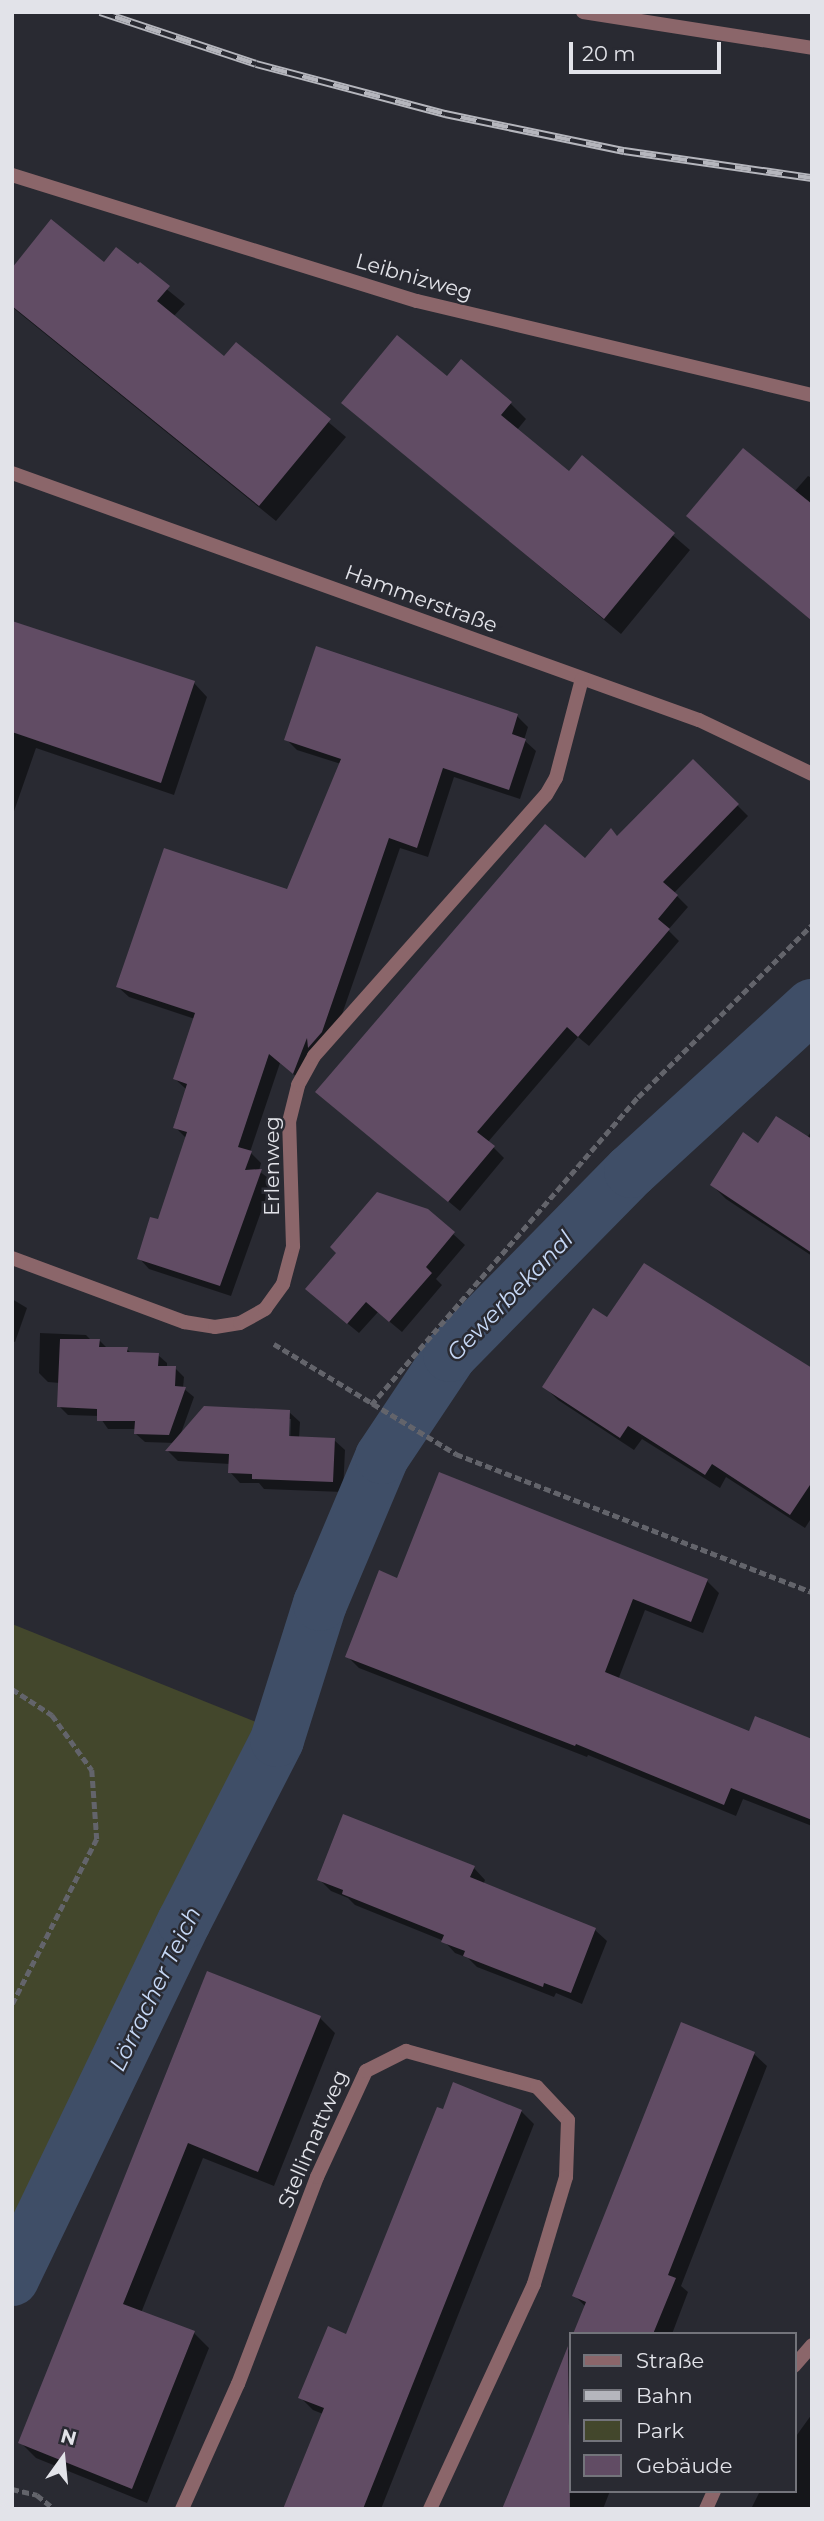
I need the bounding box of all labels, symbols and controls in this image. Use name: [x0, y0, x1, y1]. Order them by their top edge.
scale bar: [572, 28, 724, 72]
text: 20 m: [582, 41, 636, 66]
street label: Leibnizweg: [353, 248, 475, 306]
street label: Hammerstraße: [341, 560, 501, 638]
street label: Erlenweg: [259, 1116, 285, 1216]
water label: Gewerbekanal: [441, 1225, 579, 1367]
water label: Lörracher Teich: [103, 1902, 207, 2076]
street label: Stellimattweg: [273, 2066, 353, 2212]
legend: [568, 2332, 796, 2493]
text: Straße: [636, 2348, 704, 2373]
text: Bahn: [636, 2383, 693, 2408]
text: Park: [636, 2418, 684, 2443]
north arrow: [28, 2423, 98, 2493]
text: N: [58, 2424, 79, 2450]
text: Gebäude: [636, 2453, 733, 2478]

